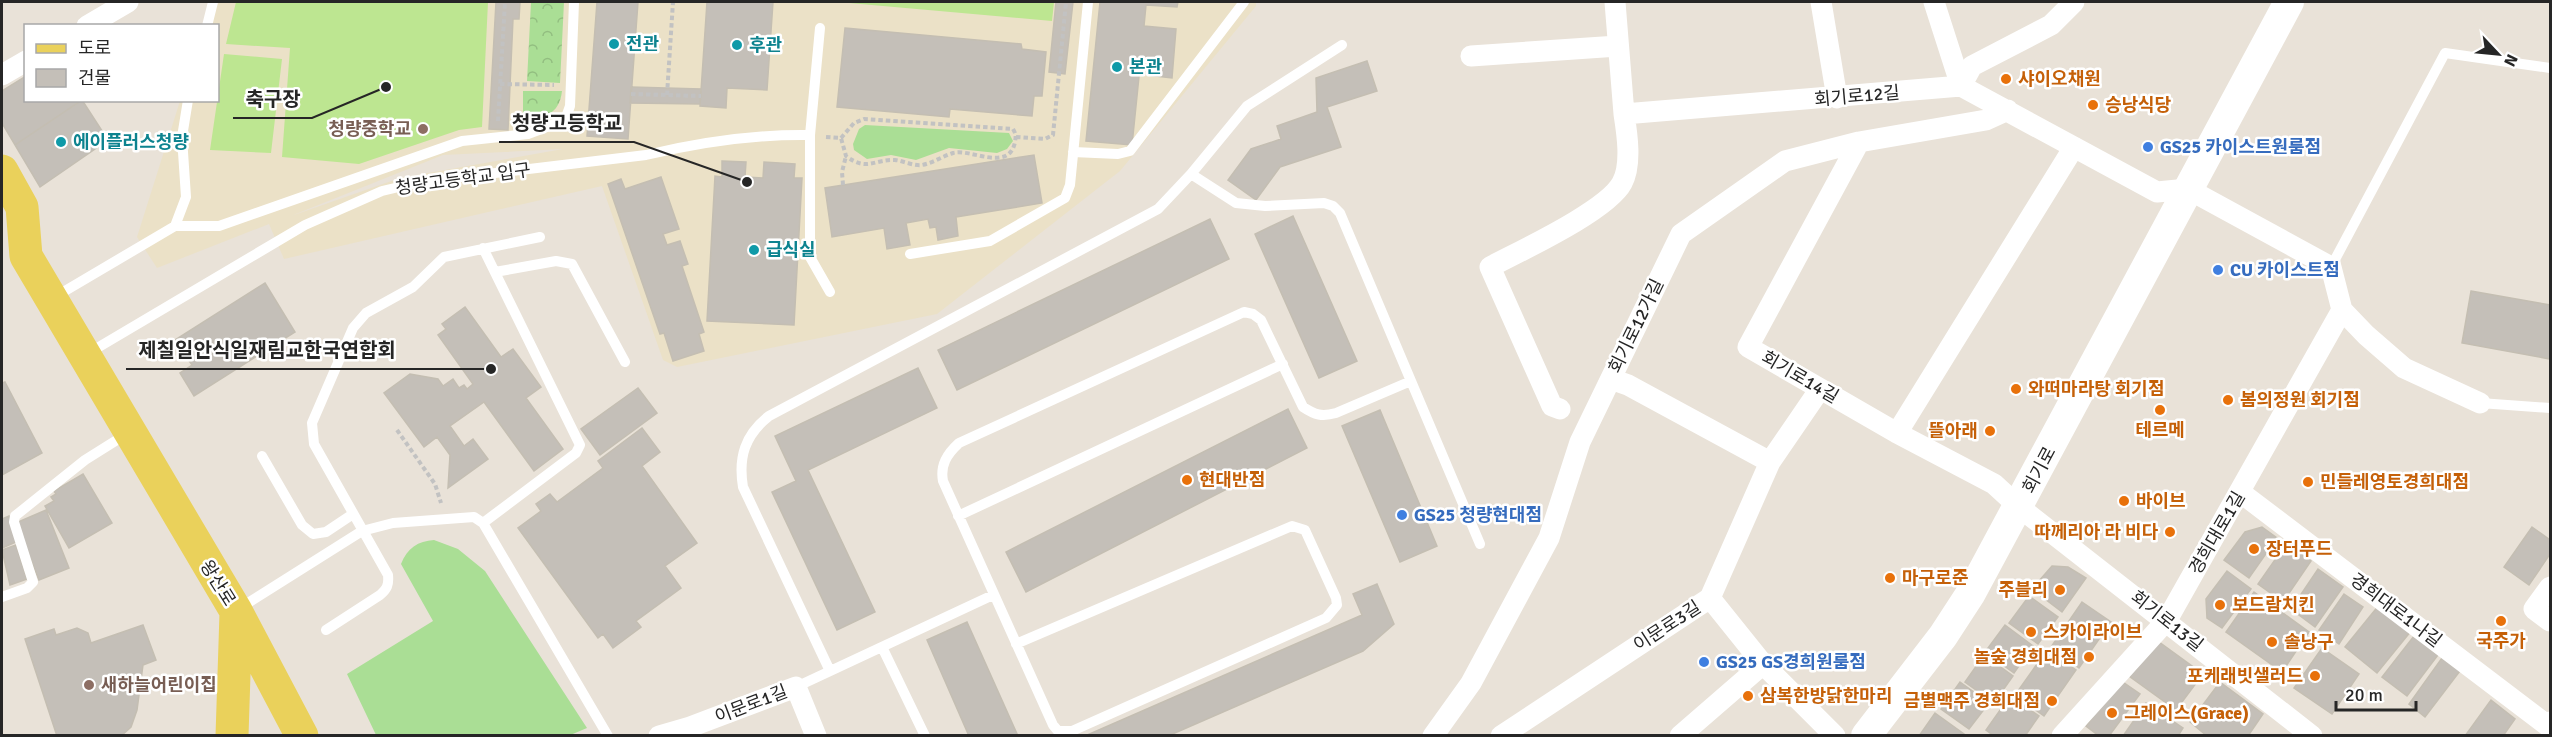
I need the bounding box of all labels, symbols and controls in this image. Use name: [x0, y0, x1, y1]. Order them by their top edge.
legend: [24, 24, 219, 102]
north arrow: [2468, 24, 2528, 84]
place label: 전관: [626, 33, 660, 55]
place label: 후관: [749, 34, 783, 56]
text: 도로: [78, 37, 111, 59]
marker: 전관: [607, 37, 621, 51]
marker: 후관: [730, 38, 744, 52]
text: N: [2499, 51, 2522, 70]
place label: 본관: [1129, 56, 1163, 78]
marker: 본관: [1110, 60, 1124, 74]
text: 건물: [78, 67, 111, 89]
place label: 샤이오채원: [2018, 68, 2101, 90]
marker: 샤이오채원: [1999, 72, 2013, 86]
callout: 축구장: [233, 80, 312, 118]
street label: 회기로12길: [1813, 81, 1901, 111]
text: 축구장: [245, 87, 301, 112]
place label: 승낭식당: [2105, 94, 2171, 116]
marker: 승낭식당: [2086, 98, 2100, 112]
callout: 청량고등학교: [499, 104, 634, 142]
text: 청량고등학교: [512, 111, 622, 136]
place label: 청량중학교: [328, 118, 411, 140]
marker: 청량중학교: [416, 122, 430, 136]
place label: 에이플러스청량: [73, 131, 189, 153]
marker: 에이플러스청량: [54, 135, 68, 149]
place label: GS25 카이스트원룸점: [2160, 136, 2321, 158]
marker: GS25 카이스트원룸점: [2141, 140, 2155, 154]
street label: 청량고등학교 입구: [394, 159, 532, 199]
place label: 급식실: [766, 239, 816, 261]
marker: 급식실: [747, 243, 761, 257]
place label: CU 카이스트점: [2230, 259, 2340, 281]
marker: CU 카이스트점: [2211, 263, 2225, 277]
street label: 회기로12가길: [1604, 275, 1668, 377]
callout: 제칠일안식일재림교한국연합회: [126, 331, 408, 369]
text: 제칠일안식일재림교한국연합회: [138, 338, 396, 363]
street label: 회기로14길: [1757, 346, 1843, 408]
place label: 와떠마라탕 회기점: [2028, 378, 2164, 400]
marker: 와떠마라탕 회기점: [2009, 382, 2023, 396]
place label: 봄의정원 회기점: [2240, 389, 2360, 411]
marker: 봄의정원 회기점: [2221, 393, 2235, 407]
marker: 테르메: [2153, 403, 2167, 417]
place label: 테르메: [2135, 419, 2185, 441]
place label: 뜰아래: [1928, 420, 1978, 442]
marker: 뜰아래: [1983, 424, 1997, 438]
street label: 회기로: [2018, 443, 2060, 497]
place label: 현대반점: [1199, 469, 1265, 491]
place label: 민들레영토경희대점: [2320, 471, 2469, 493]
marker: 현대반점: [1180, 473, 1194, 487]
marker: 민들레영토경희대점: [2301, 475, 2315, 489]
street label: 경희대로1길: [2184, 487, 2250, 579]
place label: 바이브: [2136, 490, 2186, 512]
marker: 바이브: [2117, 494, 2131, 508]
place label: GS25 청량현대점: [1414, 504, 1542, 526]
marker: GS25 청량현대점: [1395, 508, 1409, 522]
place label: 따께리아 라 비다: [2034, 521, 2158, 543]
marker: 따께리아 라 비다: [2163, 525, 2177, 539]
place label: 장터푸드: [2266, 538, 2332, 560]
marker: 장터푸드: [2247, 542, 2261, 556]
street label: 왕산로: [196, 556, 240, 610]
place label: 마구로준: [1902, 567, 1969, 589]
street label: 경희대로1나길: [2346, 568, 2446, 652]
marker: 마구로준: [1883, 571, 1897, 585]
place label: 주블리: [1998, 579, 2048, 601]
marker: 주블리: [2053, 583, 2067, 597]
street label: 회기로13길: [2126, 586, 2208, 656]
place label: 보드람치킨: [2232, 594, 2315, 616]
street label: 이문로3길: [1629, 596, 1705, 656]
marker: 보드람치킨: [2213, 598, 2227, 612]
marker: 국주가: [2494, 614, 2508, 628]
place label: 스카이라이브: [2043, 621, 2142, 643]
marker: 스카이라이브: [2024, 625, 2038, 639]
place label: 국주가: [2476, 630, 2526, 652]
place label: 솔낭구: [2284, 631, 2334, 653]
marker: 솔낭구: [2265, 635, 2279, 649]
place label: 놀숲 경희대점: [1974, 646, 2077, 668]
marker: 놀숲 경희대점: [2082, 650, 2096, 664]
place label: GS25 GS경희원룸점: [1716, 651, 1866, 673]
marker: GS25 GS경희원룸점: [1697, 655, 1711, 669]
place label: 포케래빗샐러드: [2187, 665, 2303, 687]
marker: 포케래빗샐러드: [2308, 669, 2322, 683]
place label: 새하늘어린이집: [101, 674, 217, 696]
scale bar: [2336, 674, 2416, 712]
marker: 새하늘어린이집: [82, 678, 96, 692]
street label: 이문로1길: [712, 680, 790, 728]
text: 20 m: [2345, 684, 2383, 706]
place label: 삼복한방닭한마리: [1760, 685, 1892, 707]
marker: 삼복한방닭한마리: [1741, 689, 1755, 703]
place label: 금별맥주 경희대점: [1904, 690, 2040, 712]
marker: 금별맥주 경희대점: [2045, 694, 2059, 708]
place label: 그레이스(Grace): [2124, 702, 2249, 724]
marker: 그레이스(Grace): [2105, 706, 2119, 720]

